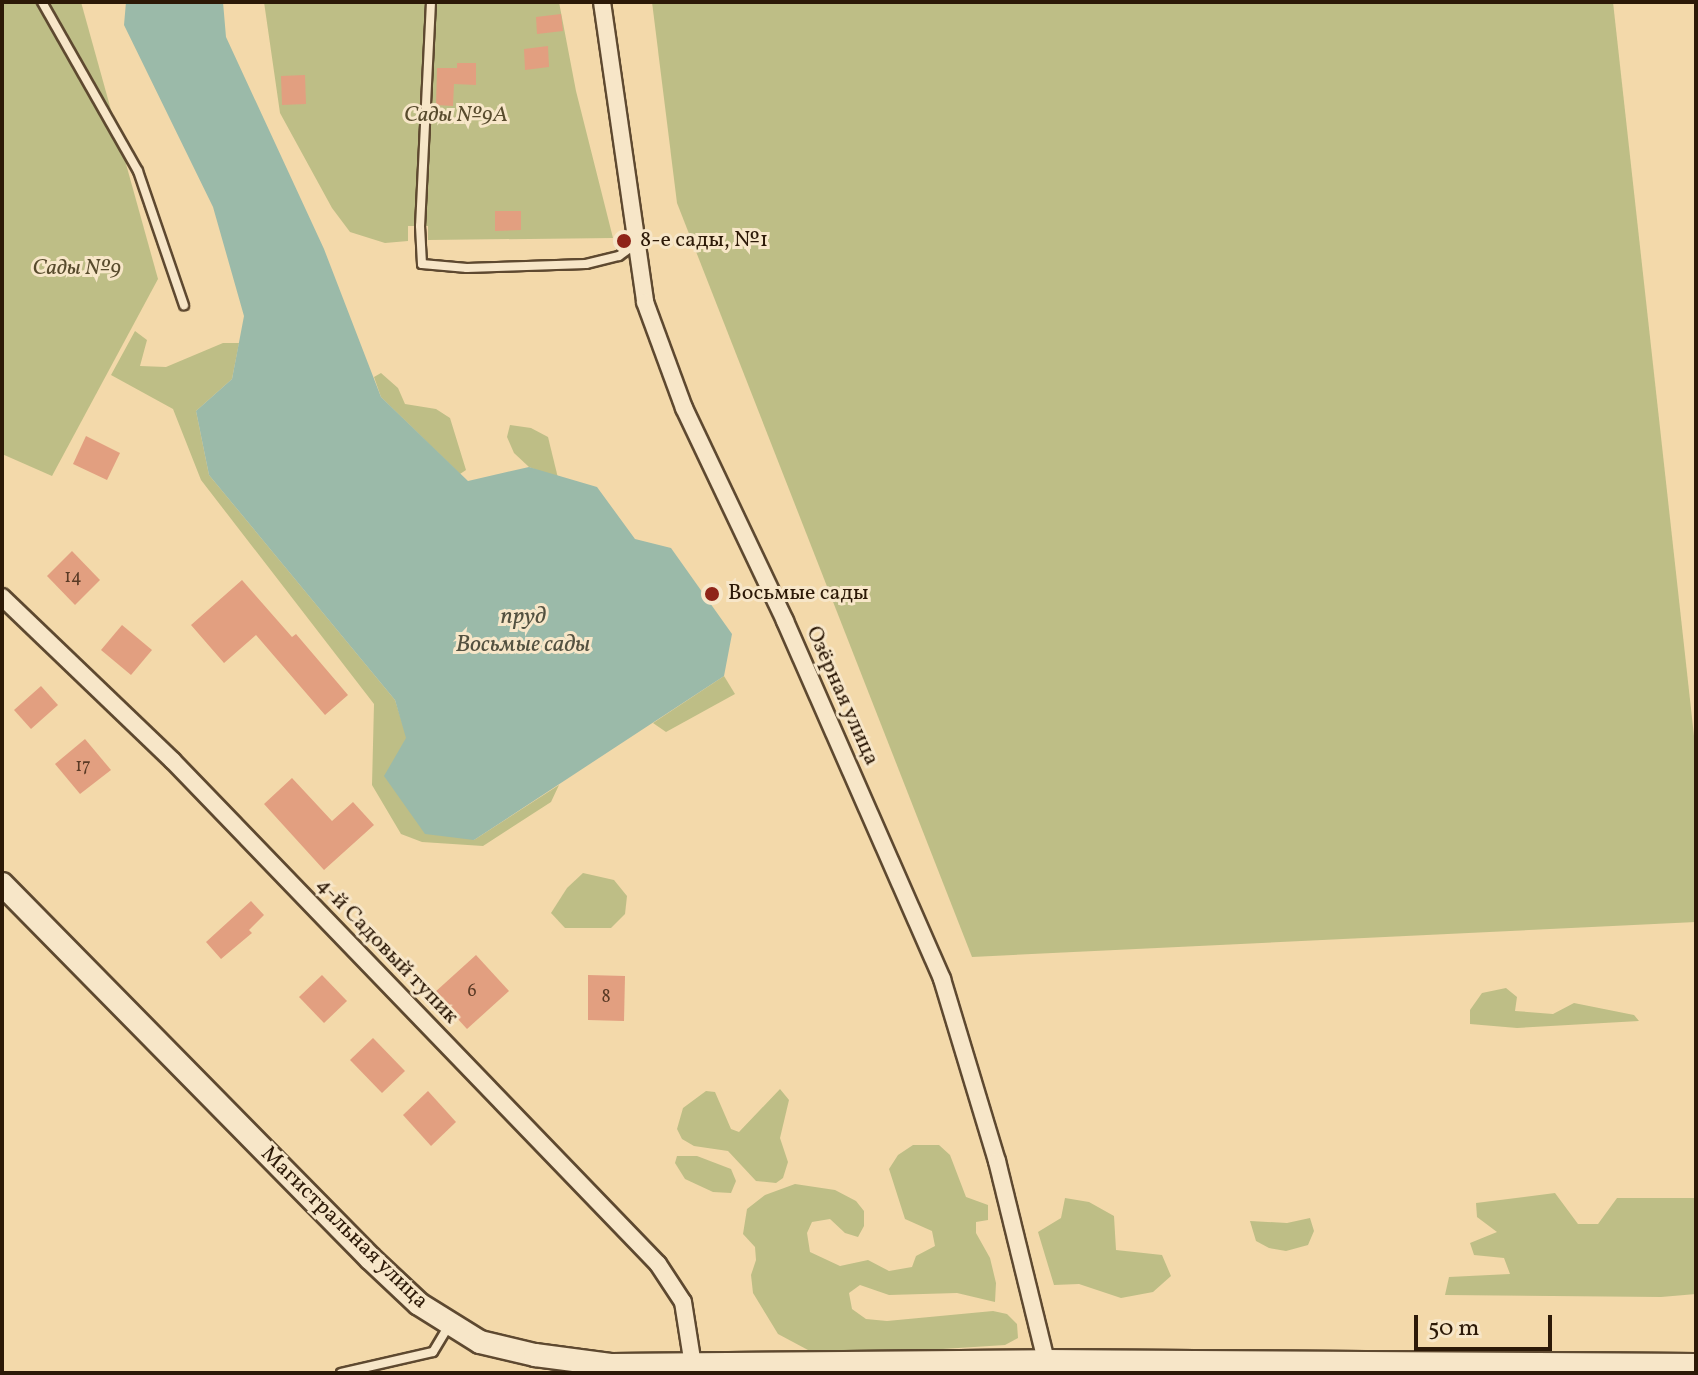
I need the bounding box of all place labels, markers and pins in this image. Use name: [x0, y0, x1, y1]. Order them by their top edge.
place label: 8-е сады, №1: [640, 228, 768, 254]
marker: 8-е сады, №1: [615, 232, 633, 250]
place label: Восьмые сады: [728, 581, 869, 607]
marker: Восьмые сады: [703, 585, 721, 603]

